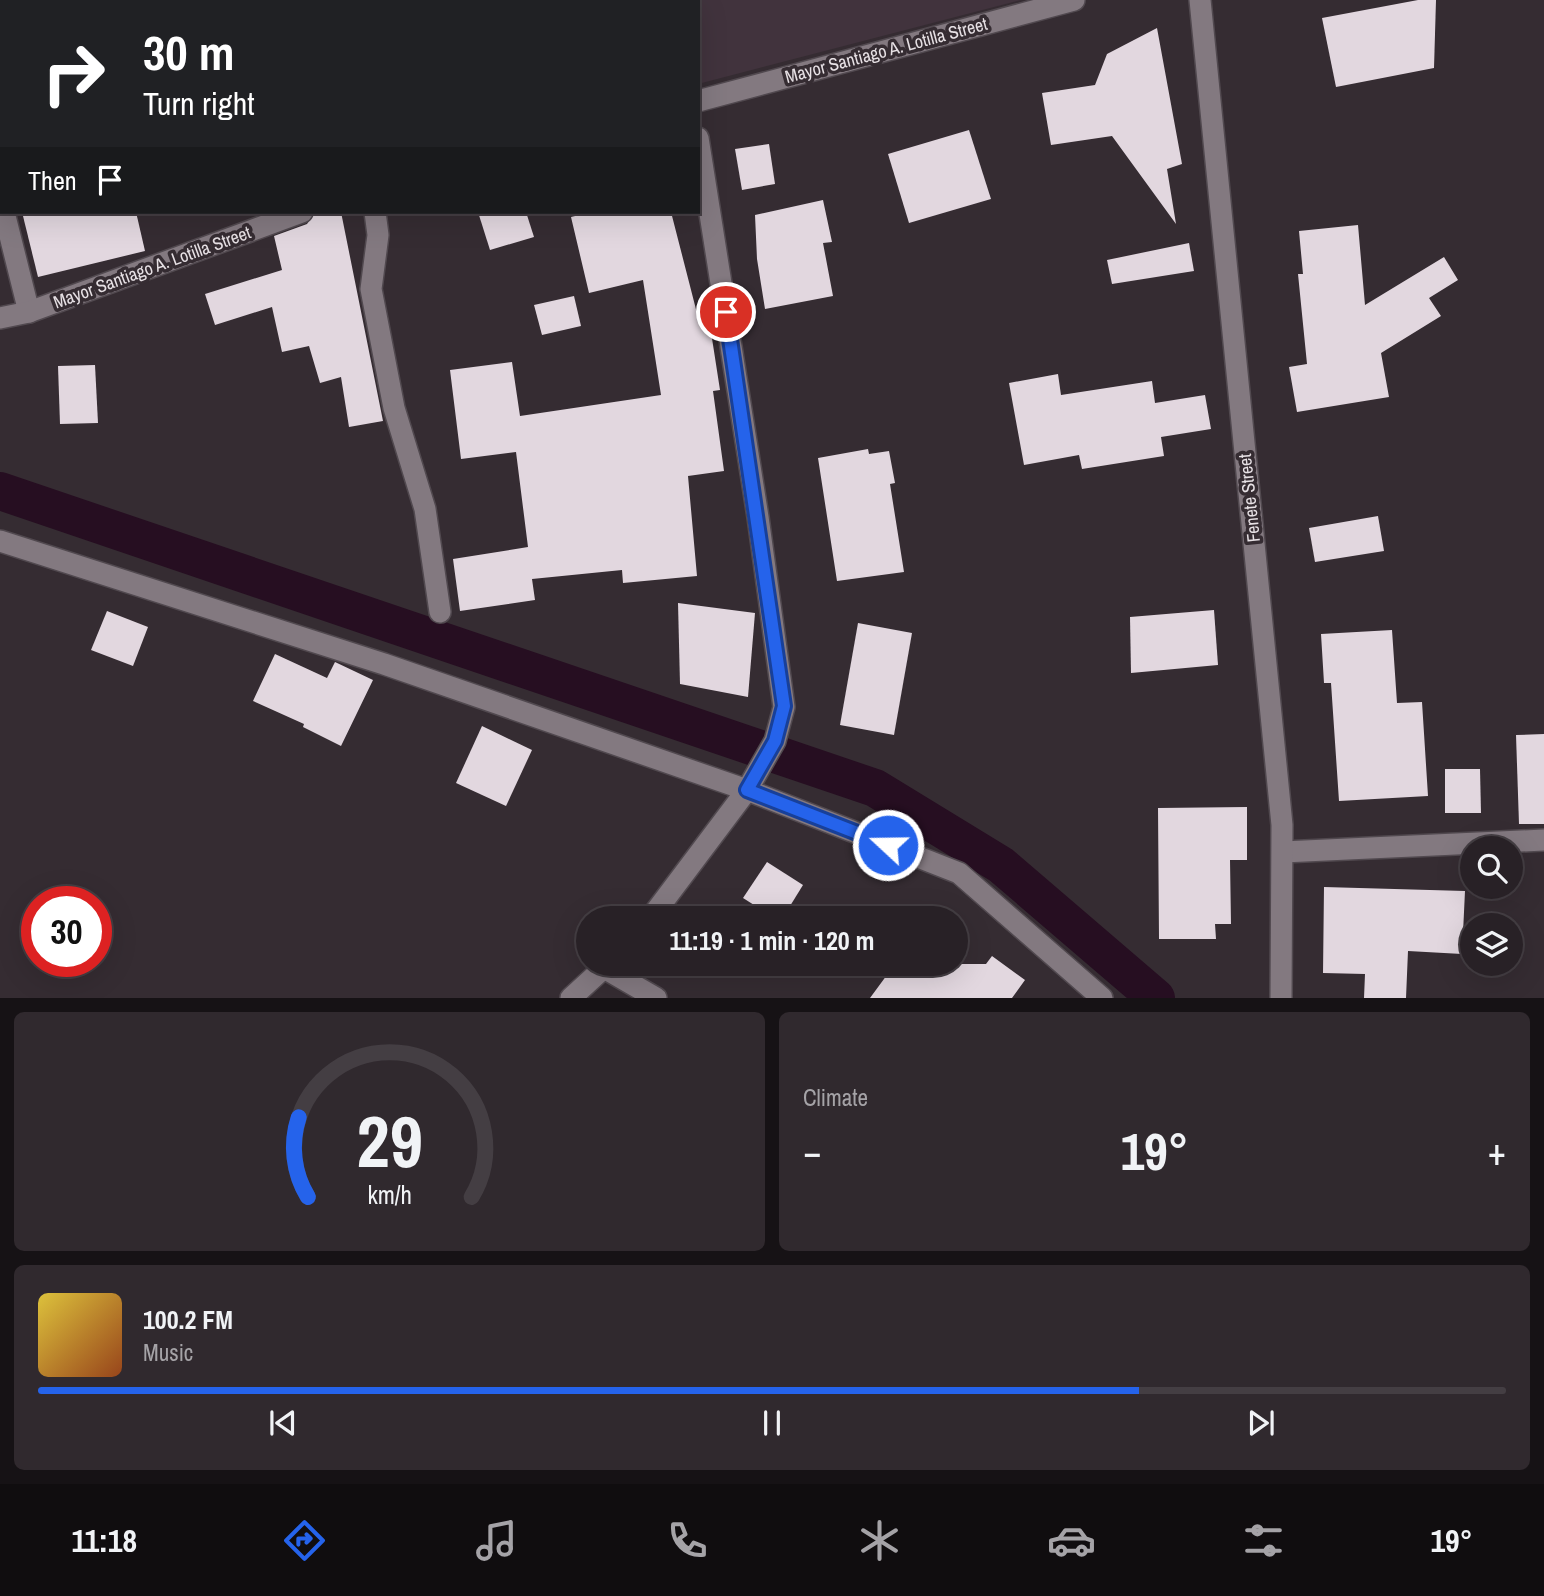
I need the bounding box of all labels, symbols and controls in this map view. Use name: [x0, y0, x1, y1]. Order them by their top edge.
street label: Mayor Santiago A. Lotilla Street: [782, 11, 990, 89]
text: 30 m: [143, 19, 235, 85]
icon: right: [28, 28, 119, 119]
text: Turn right: [143, 82, 255, 125]
icon: arrive: [91, 161, 129, 199]
text: Then: [28, 163, 77, 198]
street label: Mayor Santiago A. Lotilla Street: [50, 220, 254, 314]
pin: [696, 282, 756, 342]
icon: arrive: [707, 293, 745, 331]
street label: Fenete Street: [1232, 453, 1266, 543]
position arrow: [851, 808, 925, 882]
map controls: [1460, 836, 1523, 976]
button: search: [1460, 836, 1523, 899]
speed limit sign: 30: [21, 886, 112, 977]
button: layers: [1460, 913, 1523, 976]
text: 11:19 · 1 min · 120 m: [669, 923, 875, 958]
text: Climate: [803, 1082, 868, 1113]
text: 29: [356, 1093, 423, 1191]
text: 19°: [1120, 1116, 1189, 1186]
text: −: [803, 1126, 821, 1177]
text: +: [1488, 1126, 1506, 1177]
text: km/h: [367, 1178, 412, 1212]
text: 100.2 FM: [143, 1302, 233, 1337]
text: Music: [143, 1337, 193, 1368]
icon: previous: [264, 1404, 302, 1442]
icon: pause: [753, 1404, 791, 1442]
icon: next: [1242, 1404, 1280, 1442]
icon: directions: [280, 1516, 329, 1565]
icon: music: [472, 1516, 521, 1565]
icon: phone: [663, 1516, 712, 1565]
icon: climate: [855, 1516, 904, 1565]
icon: car: [1047, 1516, 1096, 1565]
icon: filters: [1239, 1516, 1288, 1565]
text: 11:18: [71, 1519, 137, 1562]
text: 19°: [1431, 1519, 1473, 1562]

